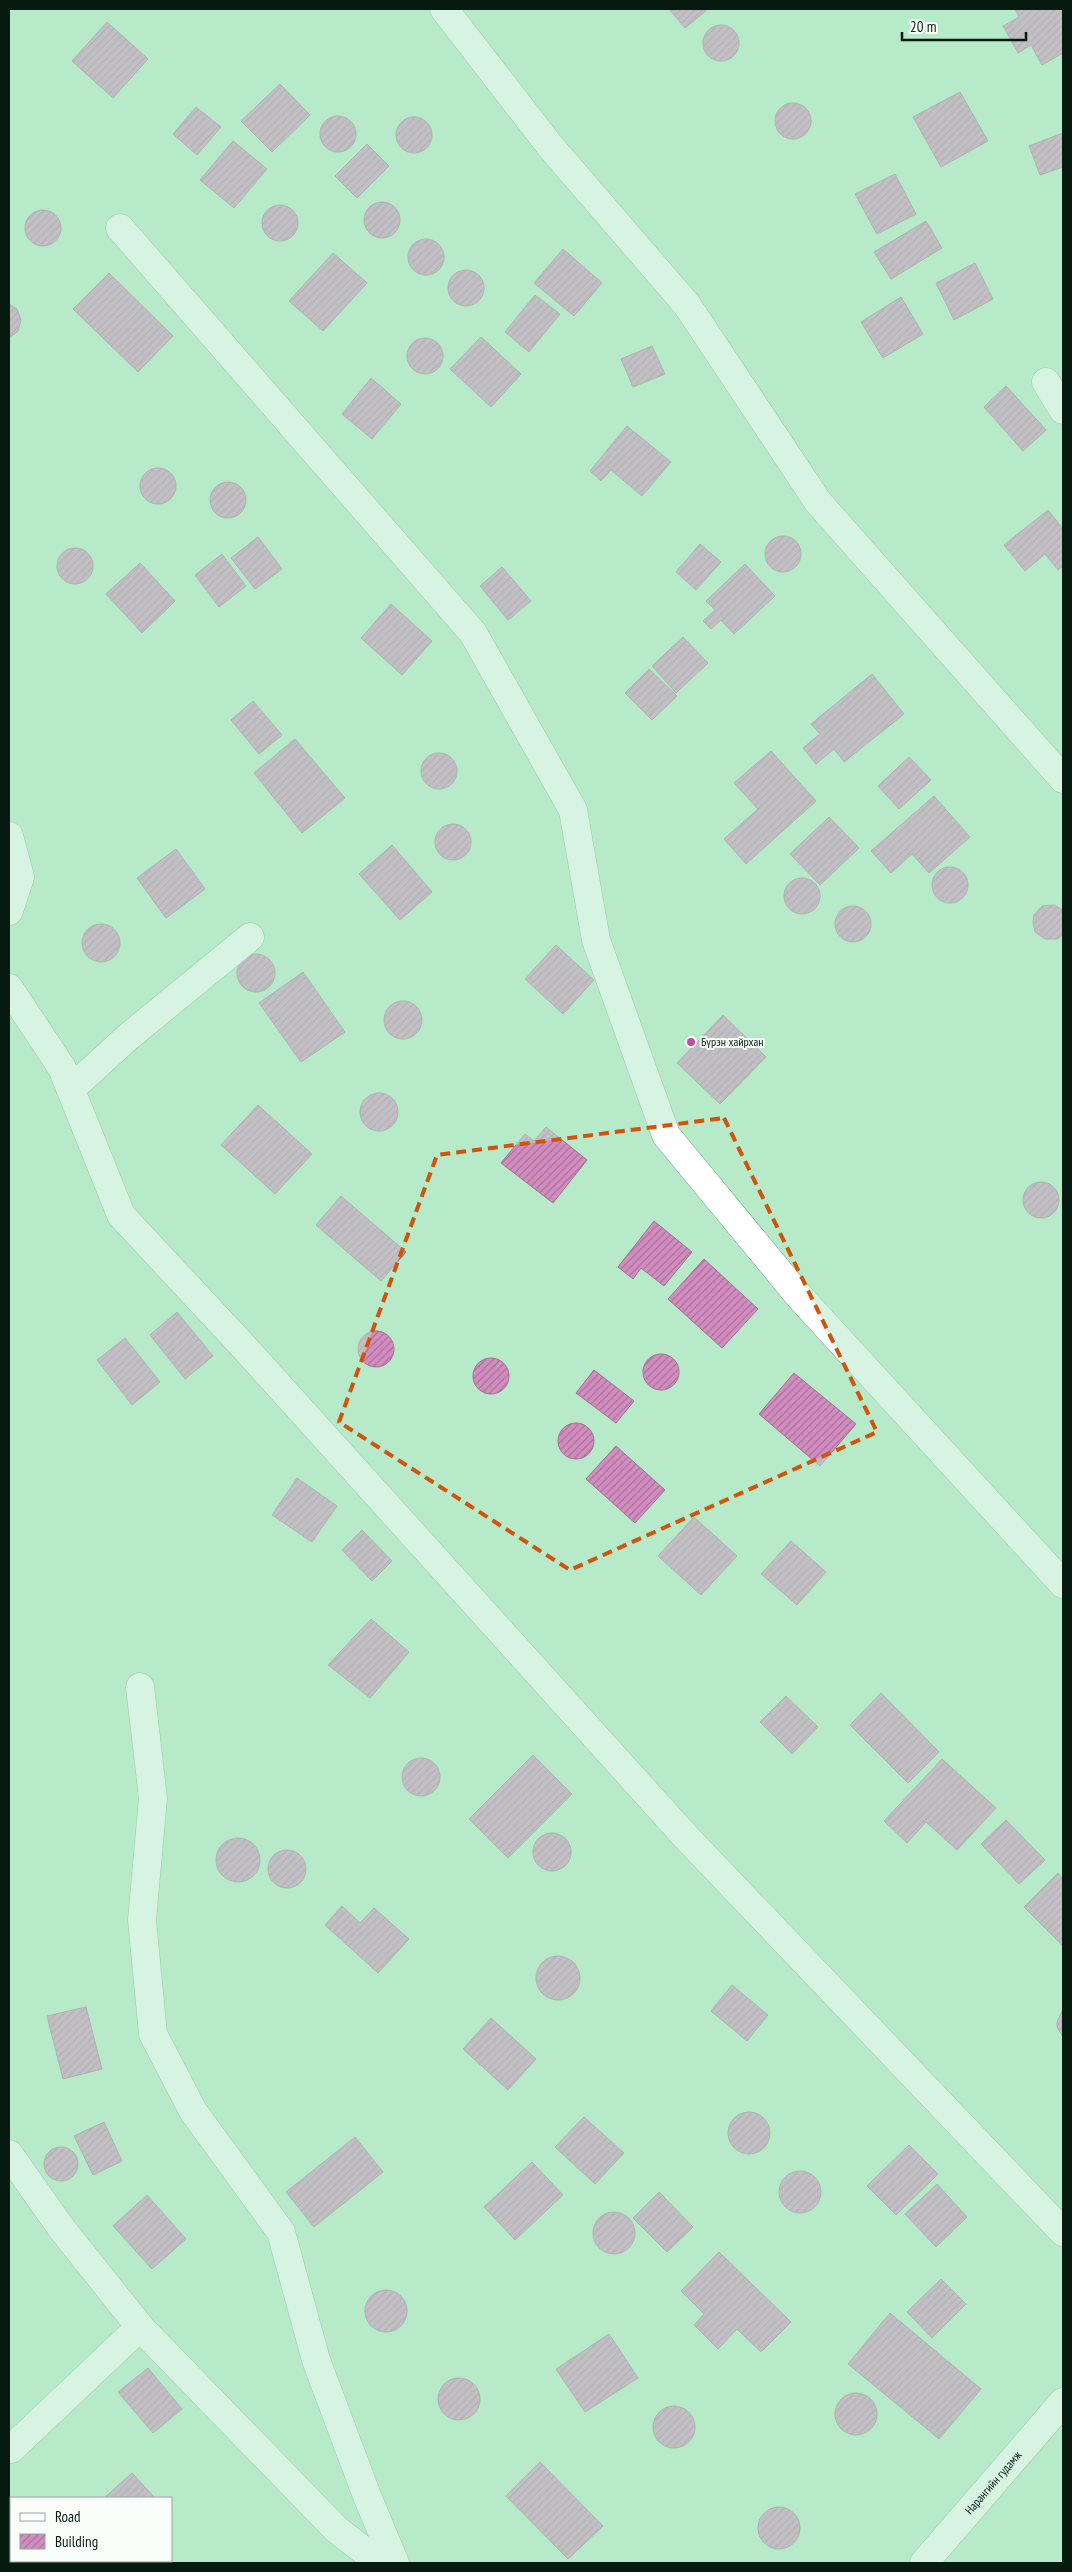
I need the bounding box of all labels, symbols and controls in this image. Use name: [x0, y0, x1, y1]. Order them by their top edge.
scale bar: [902, 10, 1026, 42]
text: 20 m: [910, 17, 936, 36]
place label: Бүрэн хайрхан: [701, 1034, 763, 1049]
marker: Бүрэн хайрхан: [685, 1036, 697, 1048]
street label: Нарангийн гудамж: [961, 2447, 1025, 2517]
legend: [10, 2497, 172, 2562]
text: Road: [55, 2507, 81, 2526]
text: Building: [55, 2532, 98, 2551]

